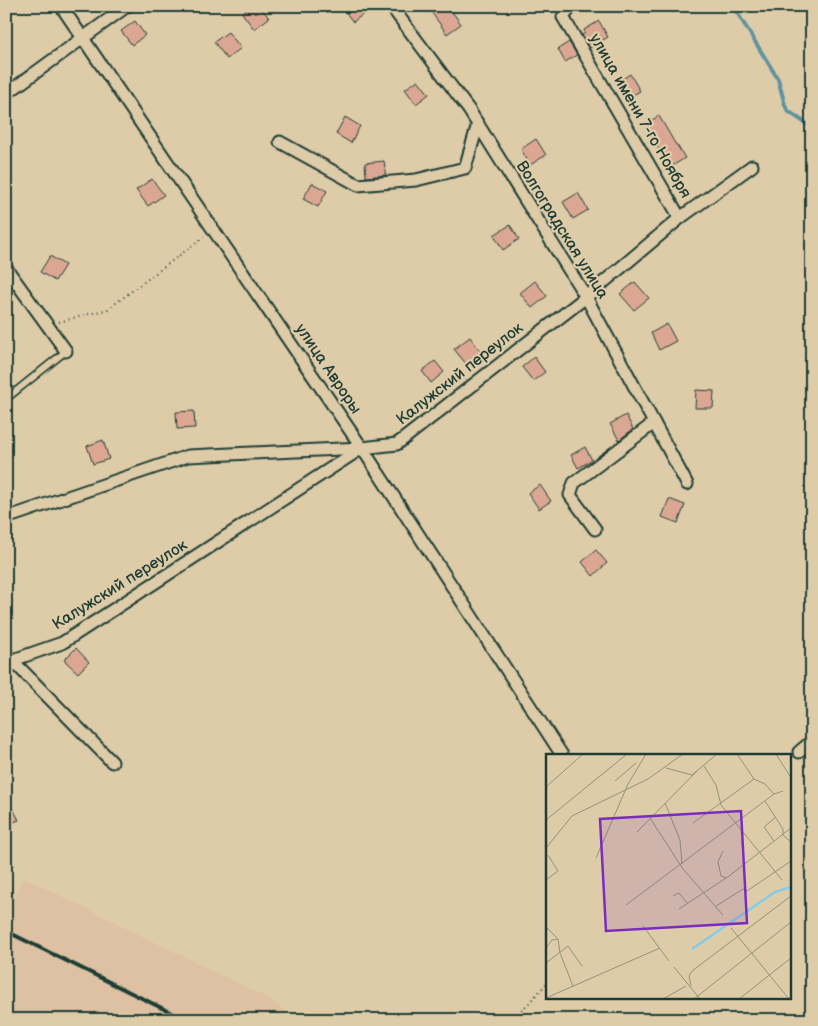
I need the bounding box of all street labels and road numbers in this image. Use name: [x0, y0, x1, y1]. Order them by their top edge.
street label: улица имени 7-го Ноября: [585, 30, 695, 202]
street label: Волгоградская улица: [512, 157, 613, 303]
street label: Калужский переулок: [393, 318, 527, 429]
street label: улица Авроры: [291, 320, 365, 418]
street label: Калужский переулок: [49, 536, 191, 634]

